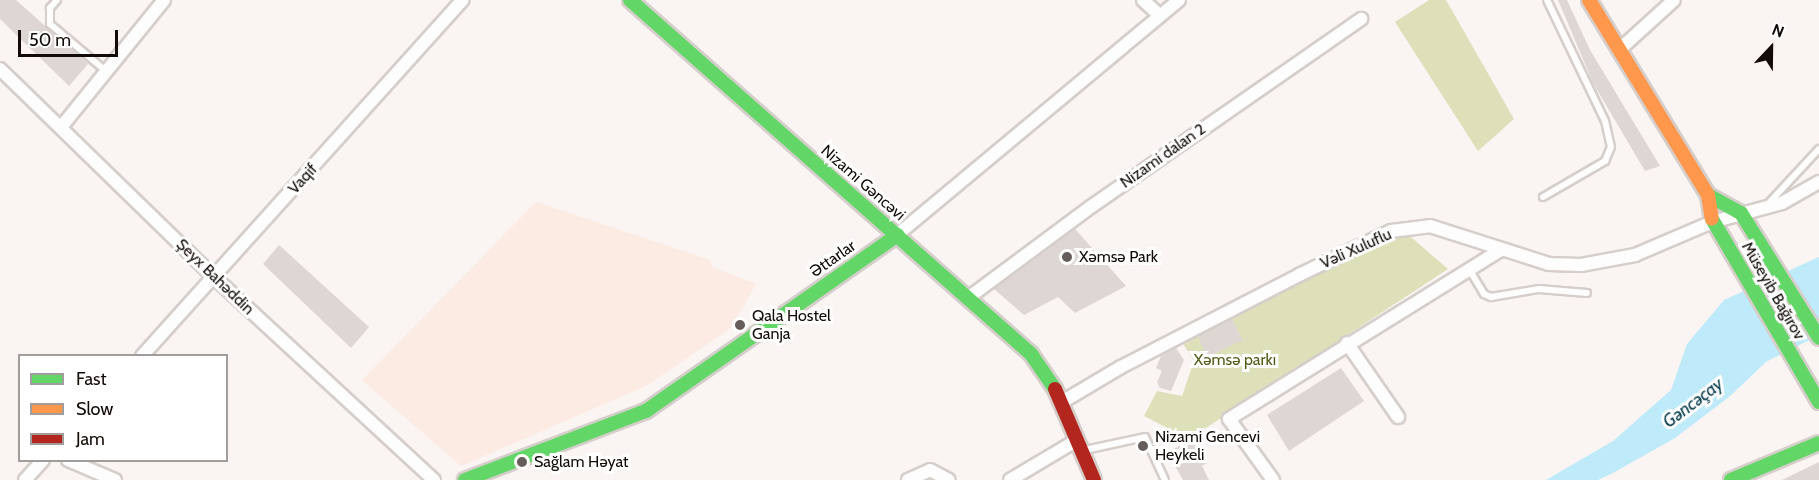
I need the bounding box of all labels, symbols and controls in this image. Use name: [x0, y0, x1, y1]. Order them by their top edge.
scale bar: [21, 18, 122, 56]
north arrow: [1741, 18, 1801, 78]
text: N: [1769, 20, 1787, 42]
text: 50 m: [29, 29, 71, 51]
street label: Nizami dalan 2: [1117, 120, 1209, 192]
street label: Nizami Gəncəvi: [817, 141, 909, 225]
street label: Vaqif: [284, 160, 322, 198]
street label: Vəli Xuluflu: [1317, 225, 1395, 273]
street label: Şeyx Bahəddin: [172, 235, 258, 319]
street label: Əttarlar: [807, 236, 859, 282]
street label: Müseyib Bağırov: [1737, 239, 1809, 343]
place label: Xəmsə Park: [1079, 247, 1158, 267]
marker: Xəmsə Park: [1060, 250, 1074, 264]
place label: Qala Hostel Ganja: [752, 306, 831, 344]
marker: Qala Hostel Ganja: [733, 318, 747, 332]
park label: Xəmsə parkı: [1194, 350, 1276, 370]
legend: [18, 354, 228, 462]
text: Fast: [76, 368, 107, 390]
water label: Gəncəçay: [1659, 373, 1727, 433]
text: Slow: [76, 398, 113, 420]
place label: Nizami Gencevi Heykeli: [1155, 427, 1260, 465]
text: Jam: [76, 428, 105, 450]
marker: Nizami Gencevi Heykeli: [1136, 439, 1150, 453]
place label: Sağlam Həyat: [534, 452, 628, 472]
marker: Sağlam Həyat: [515, 455, 529, 469]

